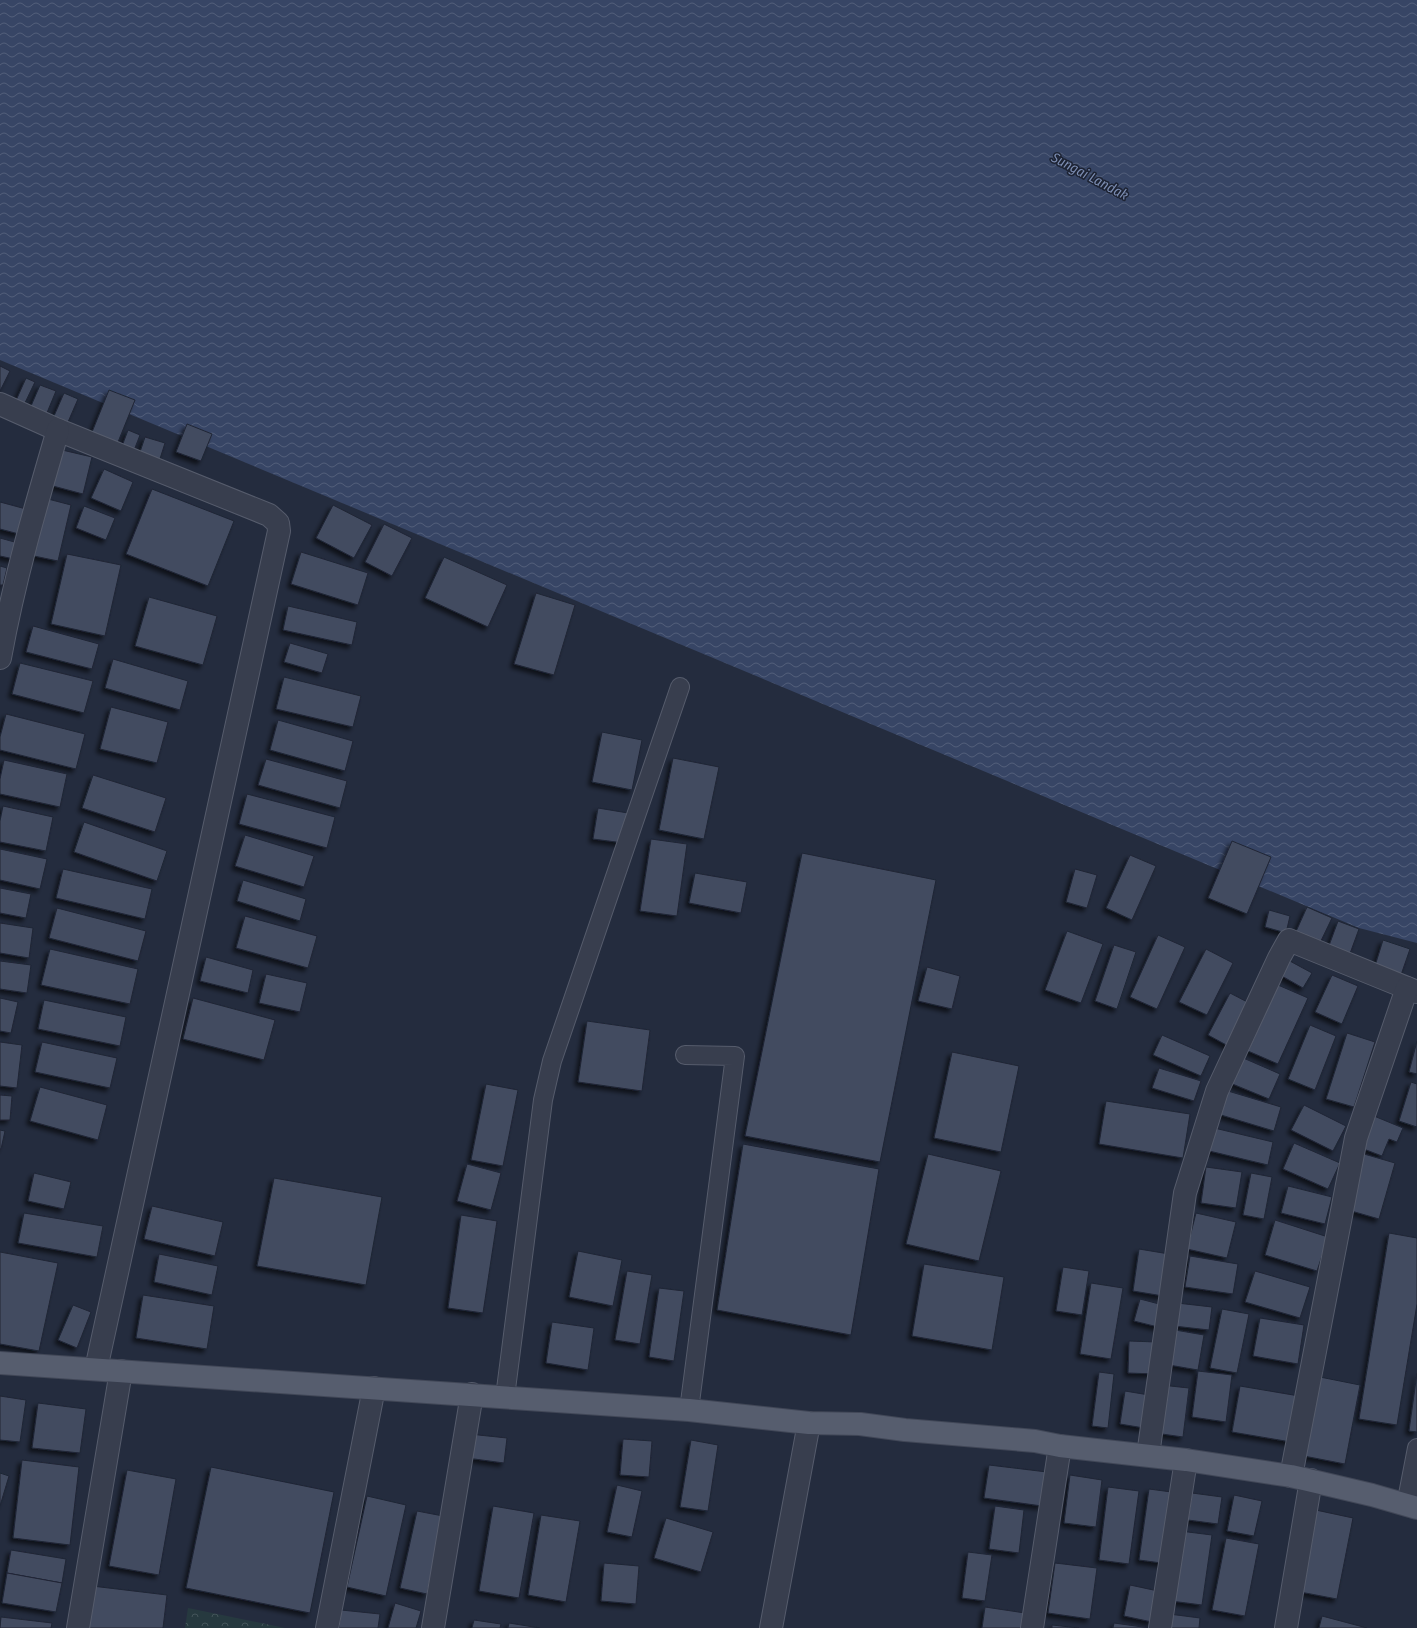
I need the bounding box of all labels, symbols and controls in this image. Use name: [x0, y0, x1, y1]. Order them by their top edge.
water label: Sungai Landak: [1047, 149, 1131, 204]

